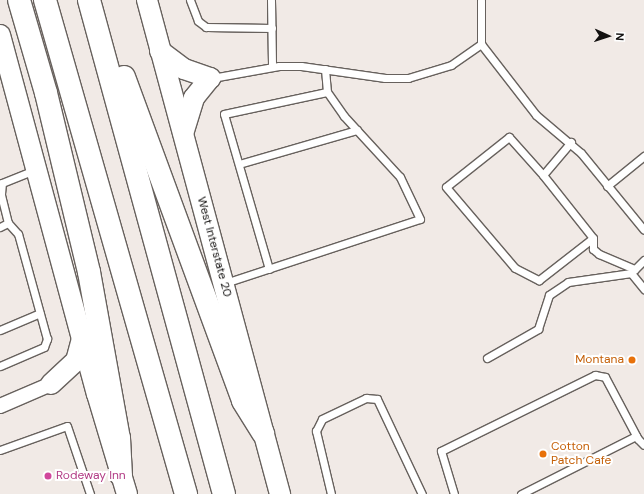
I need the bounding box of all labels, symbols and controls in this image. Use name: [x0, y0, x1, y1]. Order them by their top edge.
north arrow: [588, 16, 628, 56]
text: N: [613, 32, 627, 41]
street label: West Interstate 20: [194, 195, 234, 299]
place label: Montana: [575, 353, 624, 367]
marker: Montana: [627, 355, 637, 365]
place label: Cotton Patch Cafe: [551, 440, 611, 468]
marker: Cotton Patch Cafe: [538, 449, 548, 459]
place label: Rodeway Inn: [56, 469, 126, 483]
marker: Rodeway Inn: [43, 471, 53, 481]

